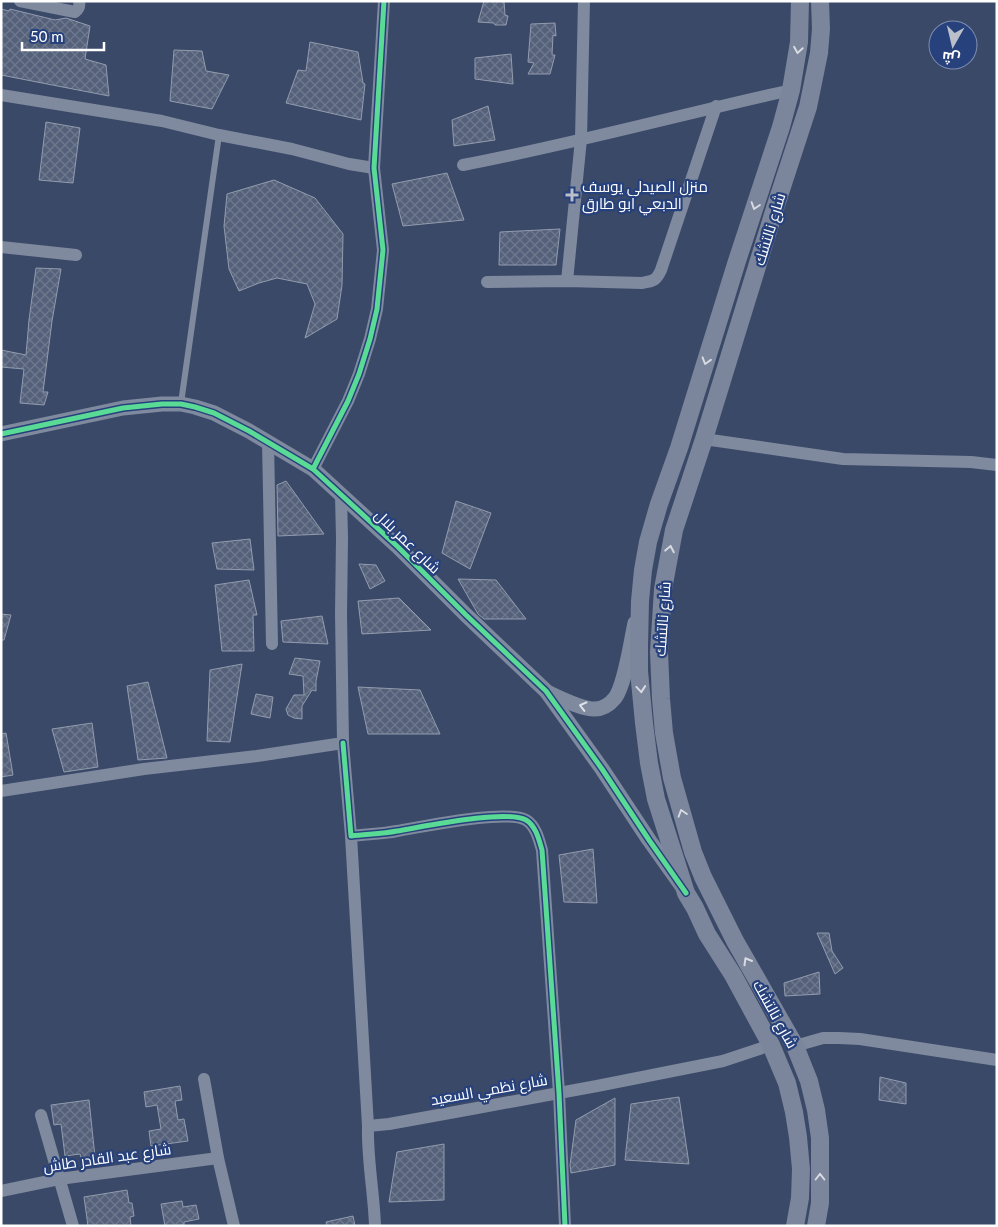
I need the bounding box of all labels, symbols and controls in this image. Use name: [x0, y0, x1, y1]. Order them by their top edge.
scale bar: [22, 20, 105, 52]
north arrow: [928, 20, 978, 70]
text: 50 m: [30, 27, 64, 45]
one-way arrow: [793, 46, 803, 54]
text: ش: [941, 48, 961, 68]
place label: منزل الصيدلي يوسف الدبعي ابو طارق: [582, 177, 708, 216]
marker: منزل الصيدلي يوسف الدبعي ابو طارق: [566, 189, 578, 201]
street label: شارع نالتشك: [749, 190, 791, 268]
one-way arrow: [751, 202, 761, 210]
one-way arrow: [701, 356, 711, 365]
street label: شارع عمر بلال: [369, 505, 445, 579]
one-way arrow: [665, 544, 675, 553]
street label: شارع نالتشك: [650, 581, 677, 657]
one-way arrow: [635, 685, 646, 693]
one-way arrow: [579, 701, 588, 712]
one-way arrow: [677, 809, 687, 818]
one-way arrow: [743, 958, 753, 967]
street label: شارع نالتشك: [747, 977, 802, 1053]
street label: شارع نظمي السعيد: [429, 1070, 550, 1112]
street label: شارع عبد القادر طاش: [42, 1139, 173, 1178]
one-way arrow: [815, 1173, 825, 1181]

